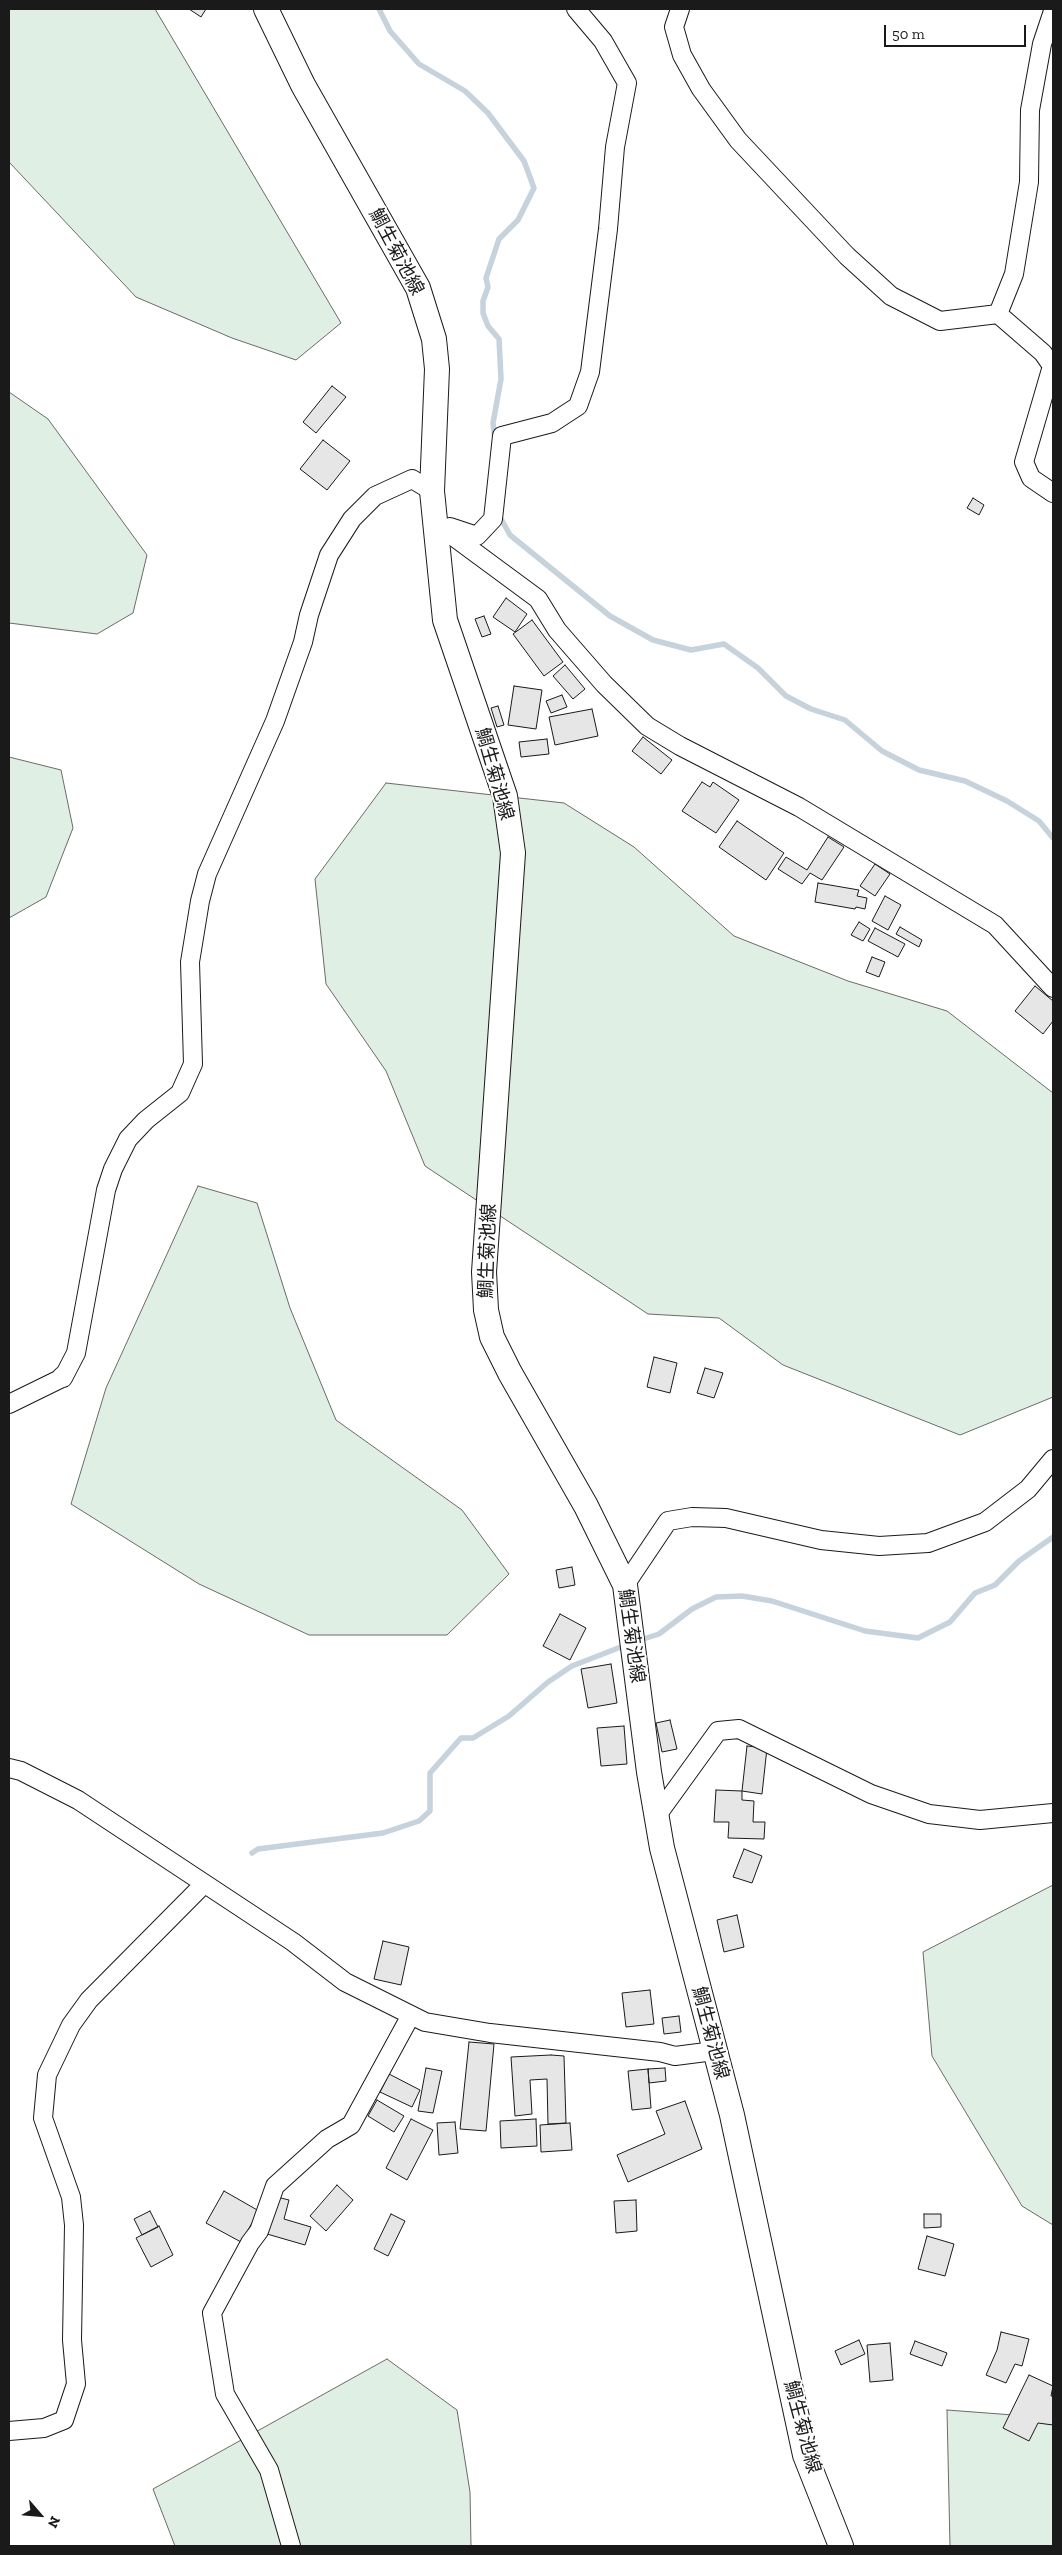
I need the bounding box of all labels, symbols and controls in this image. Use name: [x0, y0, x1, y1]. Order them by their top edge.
scale bar: [887, 15, 1030, 47]
text: 50 m: [892, 25, 925, 43]
street label: 鯛生菊池線: [364, 205, 428, 299]
street label: 鯛生菊池線: [470, 725, 518, 823]
street label: 鯛生菊池線: [475, 1203, 501, 1299]
street label: 鯛生菊池線: [613, 1587, 649, 1685]
street label: 鯛生菊池線: [687, 1984, 733, 2082]
street label: 鯛生菊池線: [779, 2378, 825, 2476]
north arrow: [15, 2490, 65, 2540]
text: N: [44, 2513, 64, 2531]

